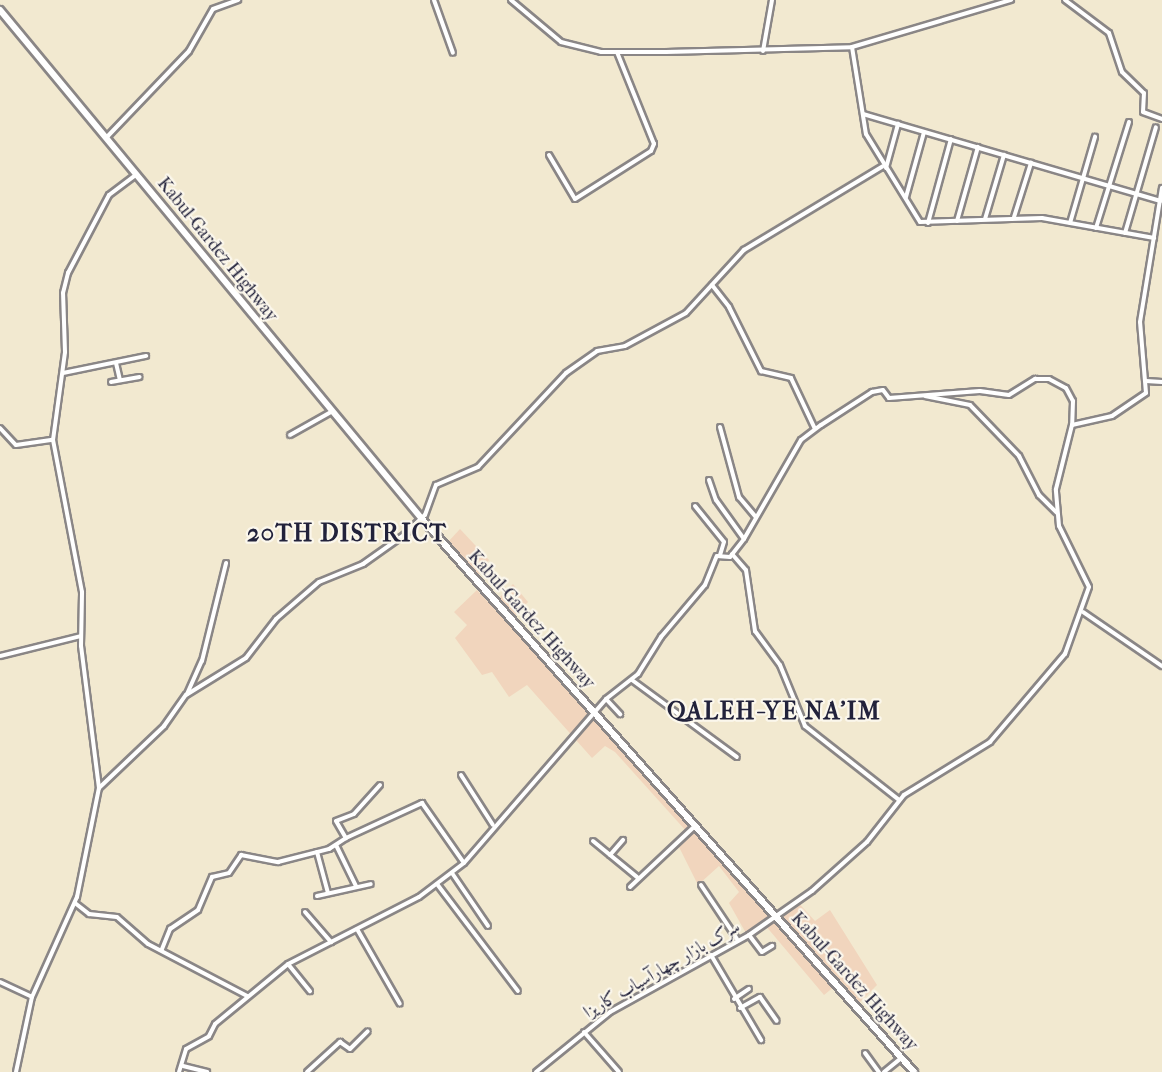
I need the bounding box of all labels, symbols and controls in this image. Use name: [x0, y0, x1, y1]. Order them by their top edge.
street label: Kabul-Gardez Highway: [152, 173, 282, 327]
district label: 20TH DISTRICT: [247, 520, 447, 548]
street label: Kabul-Gardez Highway: [463, 546, 599, 694]
district label: QALEH-YE NA'IM: [667, 698, 881, 726]
street label: Kabul-Gardez Highway: [786, 908, 922, 1056]
street label: سرک بازار چهارآسیاب کاریزا: [580, 916, 744, 1024]

